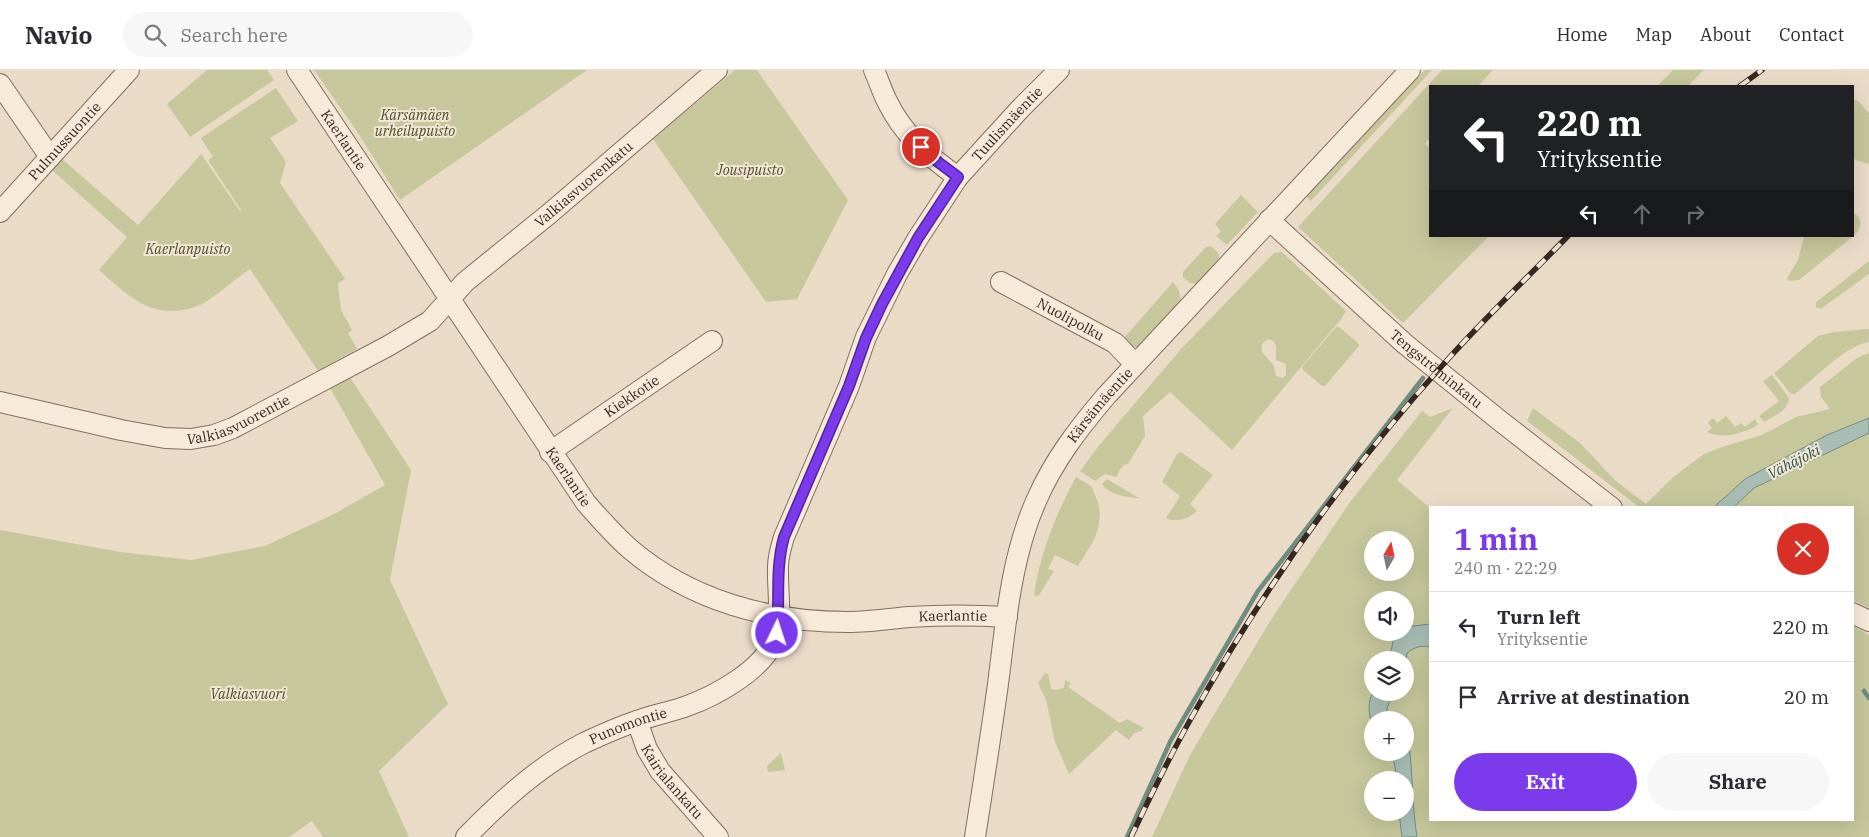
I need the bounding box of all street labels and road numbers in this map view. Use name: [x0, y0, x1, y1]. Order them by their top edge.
street label: Tuulismäentie: [968, 82, 1047, 165]
street label: Pulmussuontie: [24, 98, 105, 184]
street label: Kaerlantie: [317, 106, 370, 173]
street label: Valkiasvuorenkatu: [531, 137, 637, 231]
street label: Nuolipolku: [1034, 294, 1108, 345]
street label: Tengströminkatu: [1386, 326, 1486, 412]
street label: Kärsämäentie: [1063, 364, 1137, 446]
street label: Kiekkotie: [601, 371, 663, 421]
street label: Valkiasvuorentie: [186, 391, 293, 448]
street label: Kaerlantie: [542, 443, 595, 510]
street label: Kaerlantie: [918, 606, 987, 625]
street label: Punomontie: [586, 704, 669, 748]
street label: Kairialankatu: [637, 741, 707, 823]

